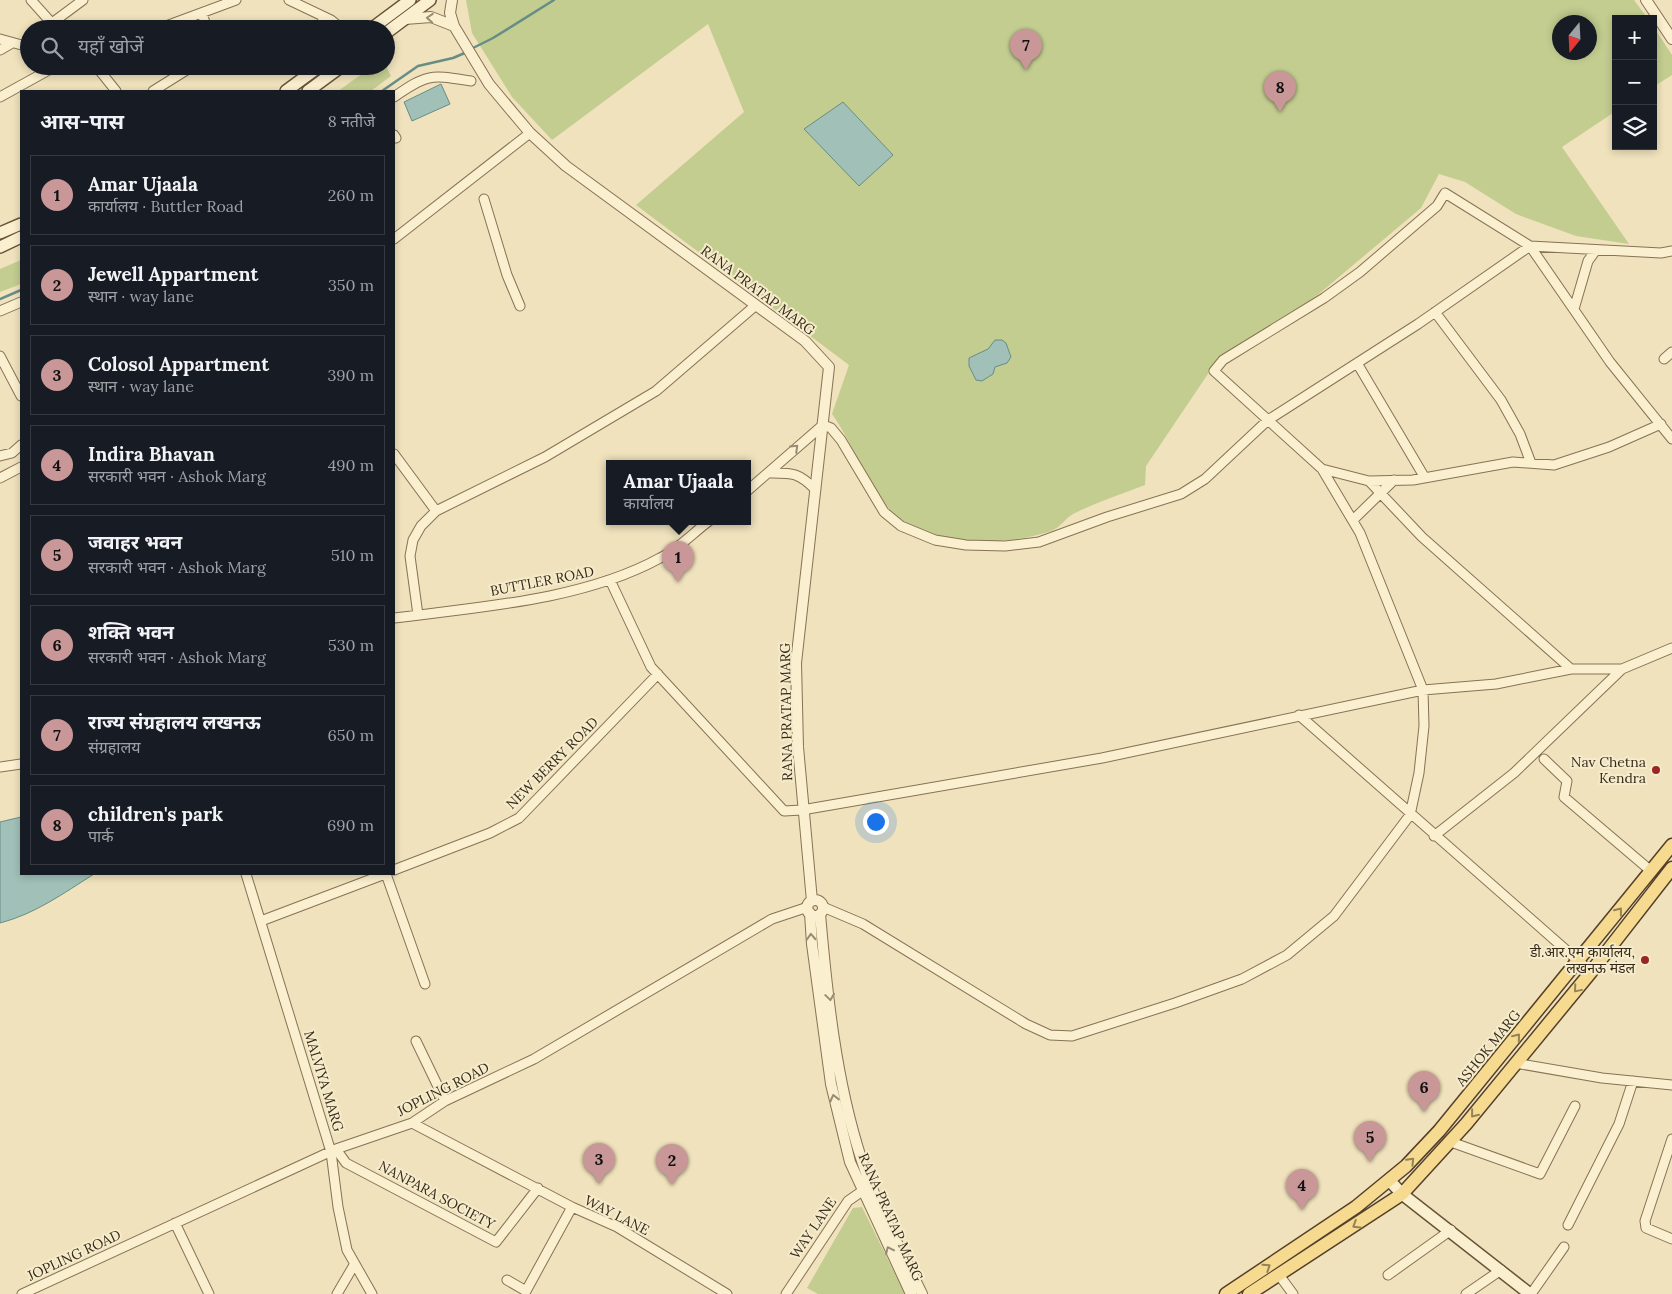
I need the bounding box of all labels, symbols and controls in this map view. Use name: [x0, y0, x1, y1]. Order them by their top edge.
one-way arrow: [426, 13, 434, 24]
north arrow: [1552, 15, 1597, 60]
map controls: [1612, 15, 1657, 150]
button: +: [1612, 15, 1657, 60]
search box: [20, 20, 395, 75]
pin: 7: [1010, 29, 1042, 70]
icon: search: [38, 34, 66, 62]
text: यहाँ खोजें: [78, 34, 144, 58]
button: −: [1612, 60, 1657, 105]
pin: 8: [1264, 71, 1296, 112]
button: layers: [1612, 105, 1657, 150]
text: आस-पास: [40, 108, 124, 135]
text: 8 नतीजे: [328, 111, 375, 131]
text: Amar Ujaala: [88, 172, 198, 196]
text: 1: [54, 185, 60, 205]
text: 260 m: [328, 185, 374, 205]
text: कार्यालय · Buttler Road: [88, 196, 244, 216]
street label: RANA PRATAP MARG: [697, 241, 819, 339]
text: Jewell Appartment: [88, 262, 258, 286]
text: 2: [53, 275, 61, 295]
text: 350 m: [328, 275, 374, 295]
text: स्थान · way lane: [88, 286, 194, 306]
text: Colosol Appartment: [88, 352, 269, 376]
text: 3: [53, 365, 61, 385]
text: 390 m: [327, 365, 374, 385]
text: स्थान · way lane: [88, 376, 194, 396]
text: Indira Bhavan: [88, 442, 215, 466]
one-way arrow: [790, 445, 799, 454]
text: 4: [53, 455, 61, 475]
text: 490 m: [328, 455, 374, 475]
popup: [606, 460, 751, 525]
text: सरकारी भवन · Ashok Marg: [88, 466, 266, 486]
text: Amar Ujaala: [624, 469, 733, 493]
text: कार्यालय: [624, 493, 674, 513]
text: जवाहर भवन: [88, 530, 182, 554]
pin: 1: [662, 541, 694, 582]
text: 5: [53, 545, 61, 565]
text: 510 m: [331, 545, 374, 565]
text: सरकारी भवन · Ashok Marg: [88, 557, 266, 577]
street label: BUTTLER ROAD: [489, 562, 595, 600]
text: शक्ति भवन: [88, 620, 174, 644]
text: 6: [52, 635, 62, 655]
text: 530 m: [328, 635, 374, 655]
street label: RANA PRATAP MARG: [776, 642, 796, 781]
text: सरकारी भवन · Ashok Marg: [88, 647, 266, 667]
text: राज्य संग्रहालय लखनऊ: [88, 710, 261, 734]
street label: NEW BERRY ROAD: [502, 713, 602, 813]
text: 7: [53, 725, 61, 745]
text: 650 m: [328, 725, 374, 745]
text: संग्रहालय: [88, 737, 141, 757]
place label: Nav Chetna Kendra: [1571, 753, 1646, 787]
marker: Nav Chetna Kendra: [1650, 764, 1662, 776]
text: children's park: [88, 802, 223, 826]
your location: [863, 809, 889, 835]
text: 8: [52, 815, 62, 835]
text: 690 m: [327, 815, 374, 835]
text: पार्क: [88, 826, 114, 846]
one-way arrow: [1614, 908, 1622, 917]
one-way arrow: [806, 933, 817, 941]
place label: डी.आर.एम कार्यालय, लखनऊ मंडल: [1529, 943, 1635, 977]
marker: डी.आर.एम कार्यालय, लखनऊ मंडल: [1639, 954, 1651, 966]
one-way arrow: [1574, 983, 1583, 992]
one-way arrow: [824, 994, 835, 1002]
street label: ASHOK MARG: [1451, 1006, 1524, 1090]
street label: MALVIYA MARG: [300, 1028, 348, 1134]
one-way arrow: [1511, 1034, 1519, 1043]
street label: JOPLING ROAD: [393, 1058, 492, 1120]
pin: 6: [1408, 1071, 1440, 1112]
one-way arrow: [829, 1094, 840, 1103]
one-way arrow: [1471, 1108, 1479, 1117]
pin: 5: [1354, 1121, 1386, 1162]
pin: 3: [583, 1143, 615, 1184]
pin: 2: [656, 1144, 688, 1185]
street label: RANA PRATAP MARG: [855, 1150, 927, 1284]
street label: NANPARA SOCIETY: [376, 1157, 499, 1234]
one-way arrow: [1405, 1157, 1414, 1166]
pin: 4: [1286, 1169, 1318, 1210]
street label: WAY LANE: [581, 1191, 653, 1239]
street label: WAY LANE: [786, 1193, 840, 1262]
one-way arrow: [1353, 1219, 1362, 1228]
street label: JOPLING ROAD: [23, 1225, 124, 1285]
one-way arrow: [885, 1246, 896, 1255]
one-way arrow: [1261, 1264, 1270, 1273]

